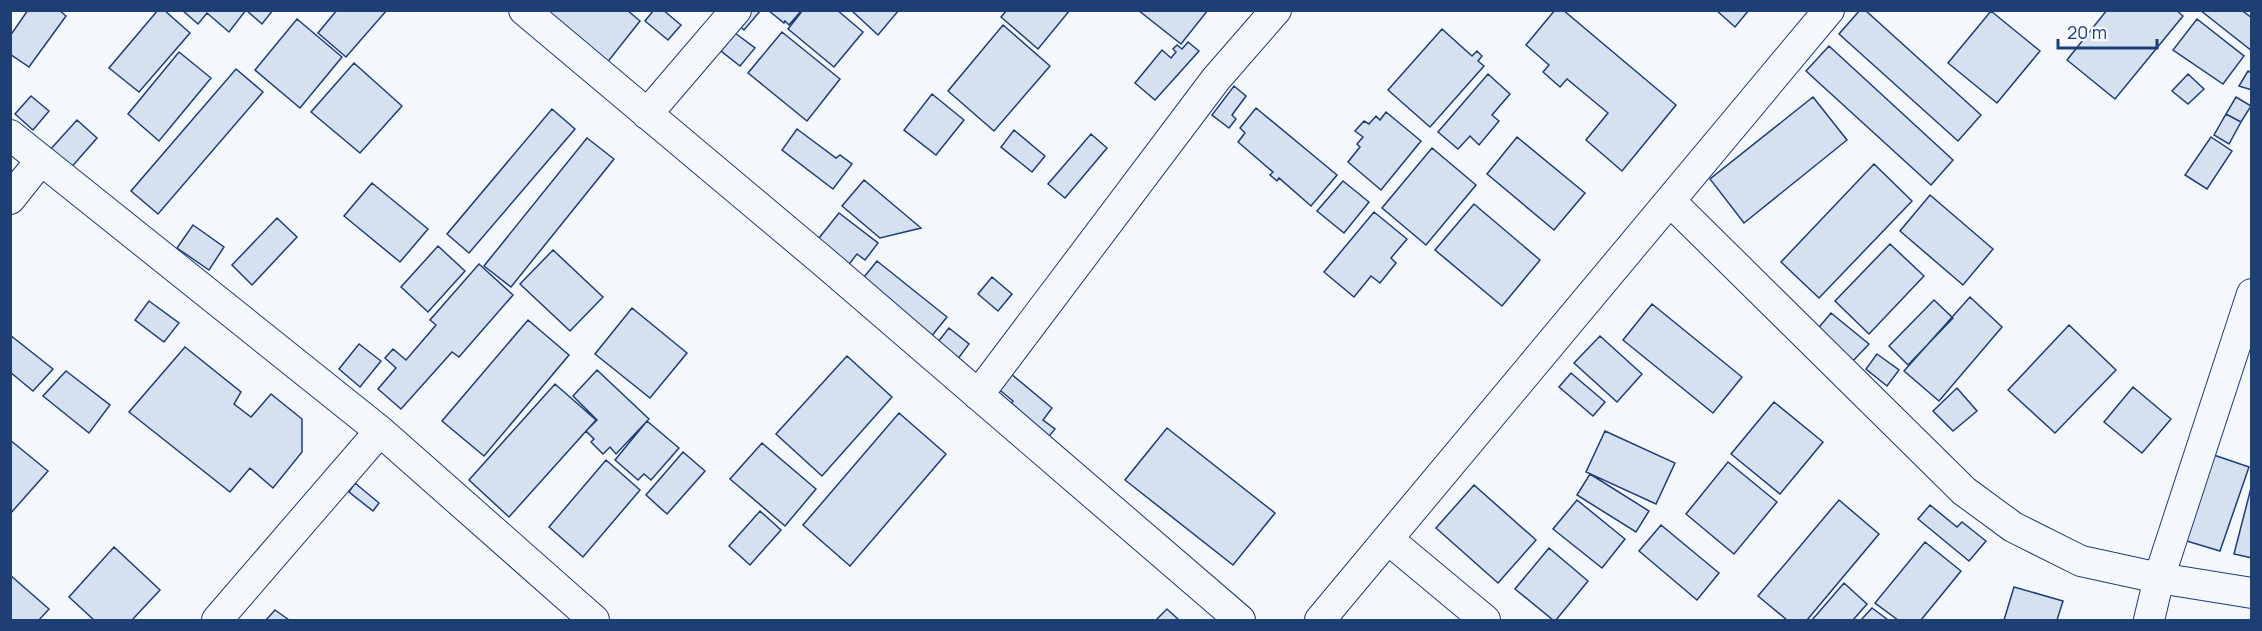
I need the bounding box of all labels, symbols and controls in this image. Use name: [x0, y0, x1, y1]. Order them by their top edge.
scale bar: [2058, 12, 2157, 50]
text: 20 m: [2067, 20, 2107, 44]

